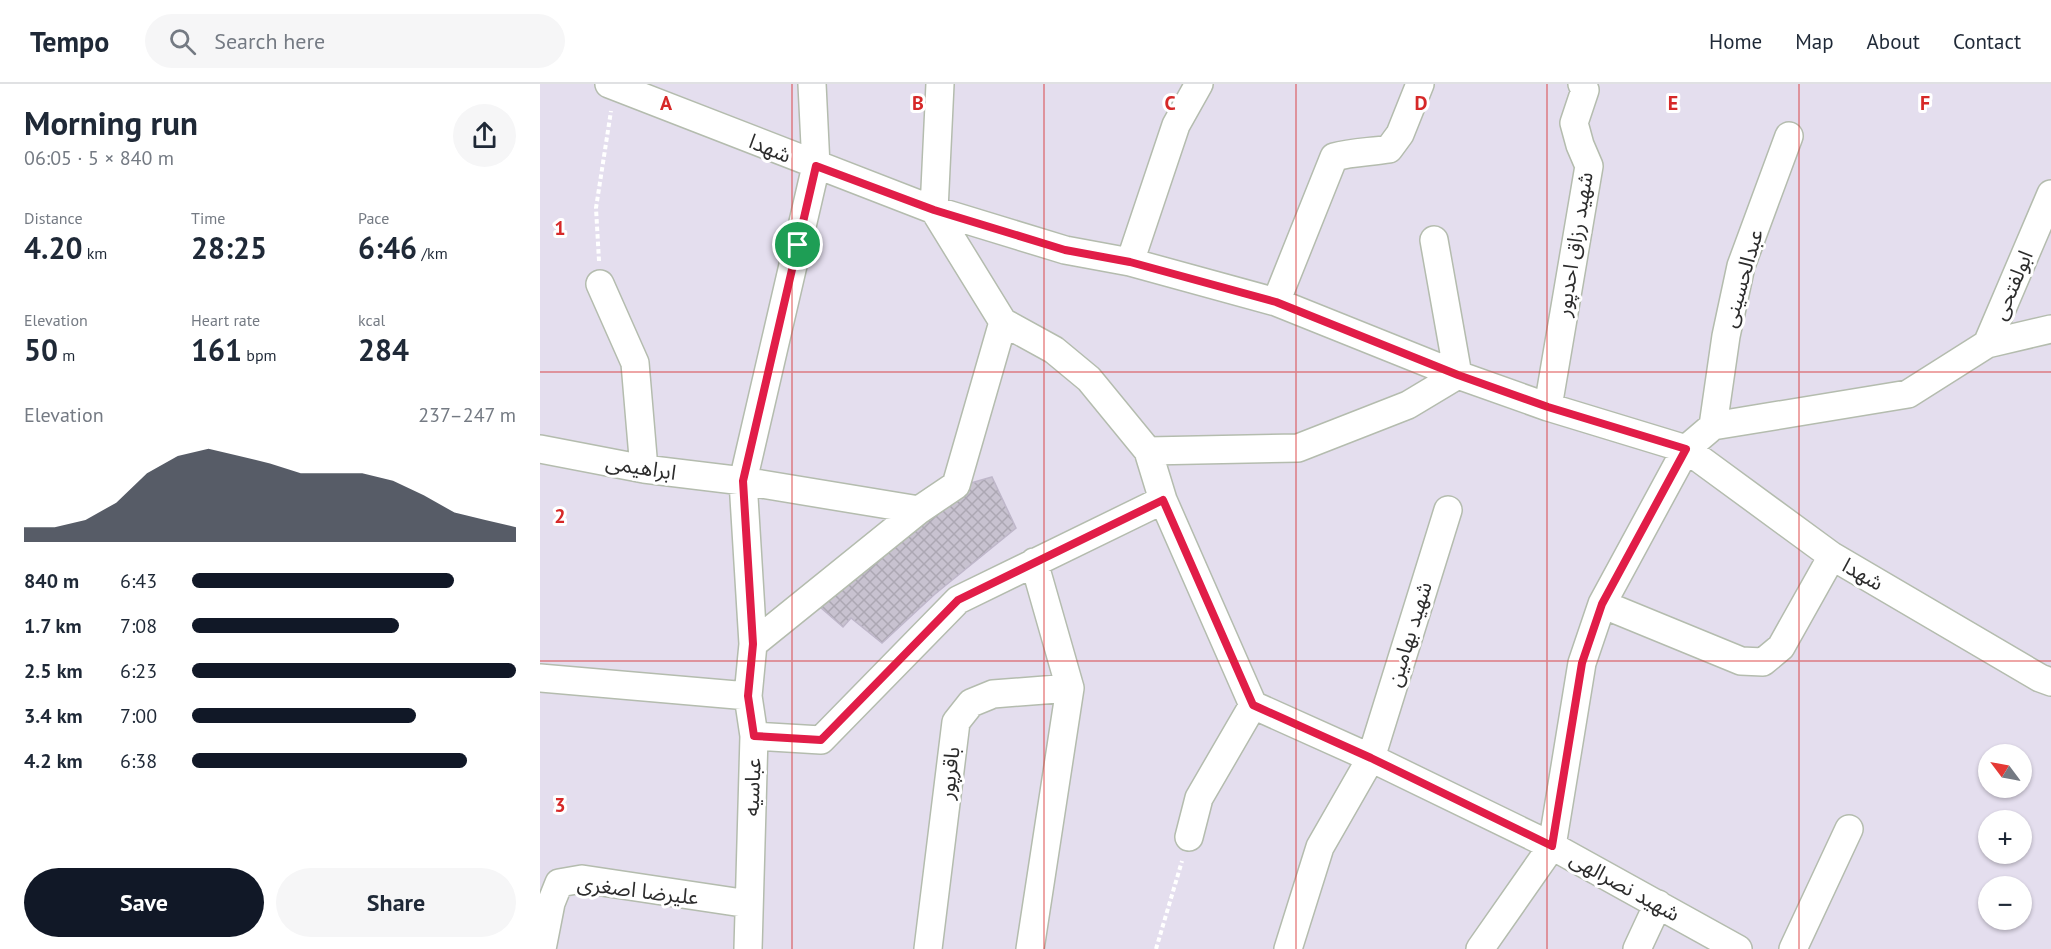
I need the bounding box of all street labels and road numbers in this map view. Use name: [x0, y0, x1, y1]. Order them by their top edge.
street label: شهدا: [745, 127, 795, 169]
street label: شهید رزاق احدپور: [1549, 170, 1599, 319]
street label: عبدالحسینی: [1715, 226, 1769, 330]
street label: ابولفتحی: [1985, 246, 2039, 324]
street label: ابراهیمی: [604, 448, 678, 486]
street label: شهدا: [1838, 551, 1888, 597]
street label: شهید بهامین: [1380, 578, 1438, 690]
street label: باقرپور: [932, 745, 966, 802]
street label: عباسیه: [737, 757, 767, 817]
street label: شهید نصرالهی: [1565, 845, 1685, 927]
street label: علیرضا اصغری: [576, 869, 700, 911]

